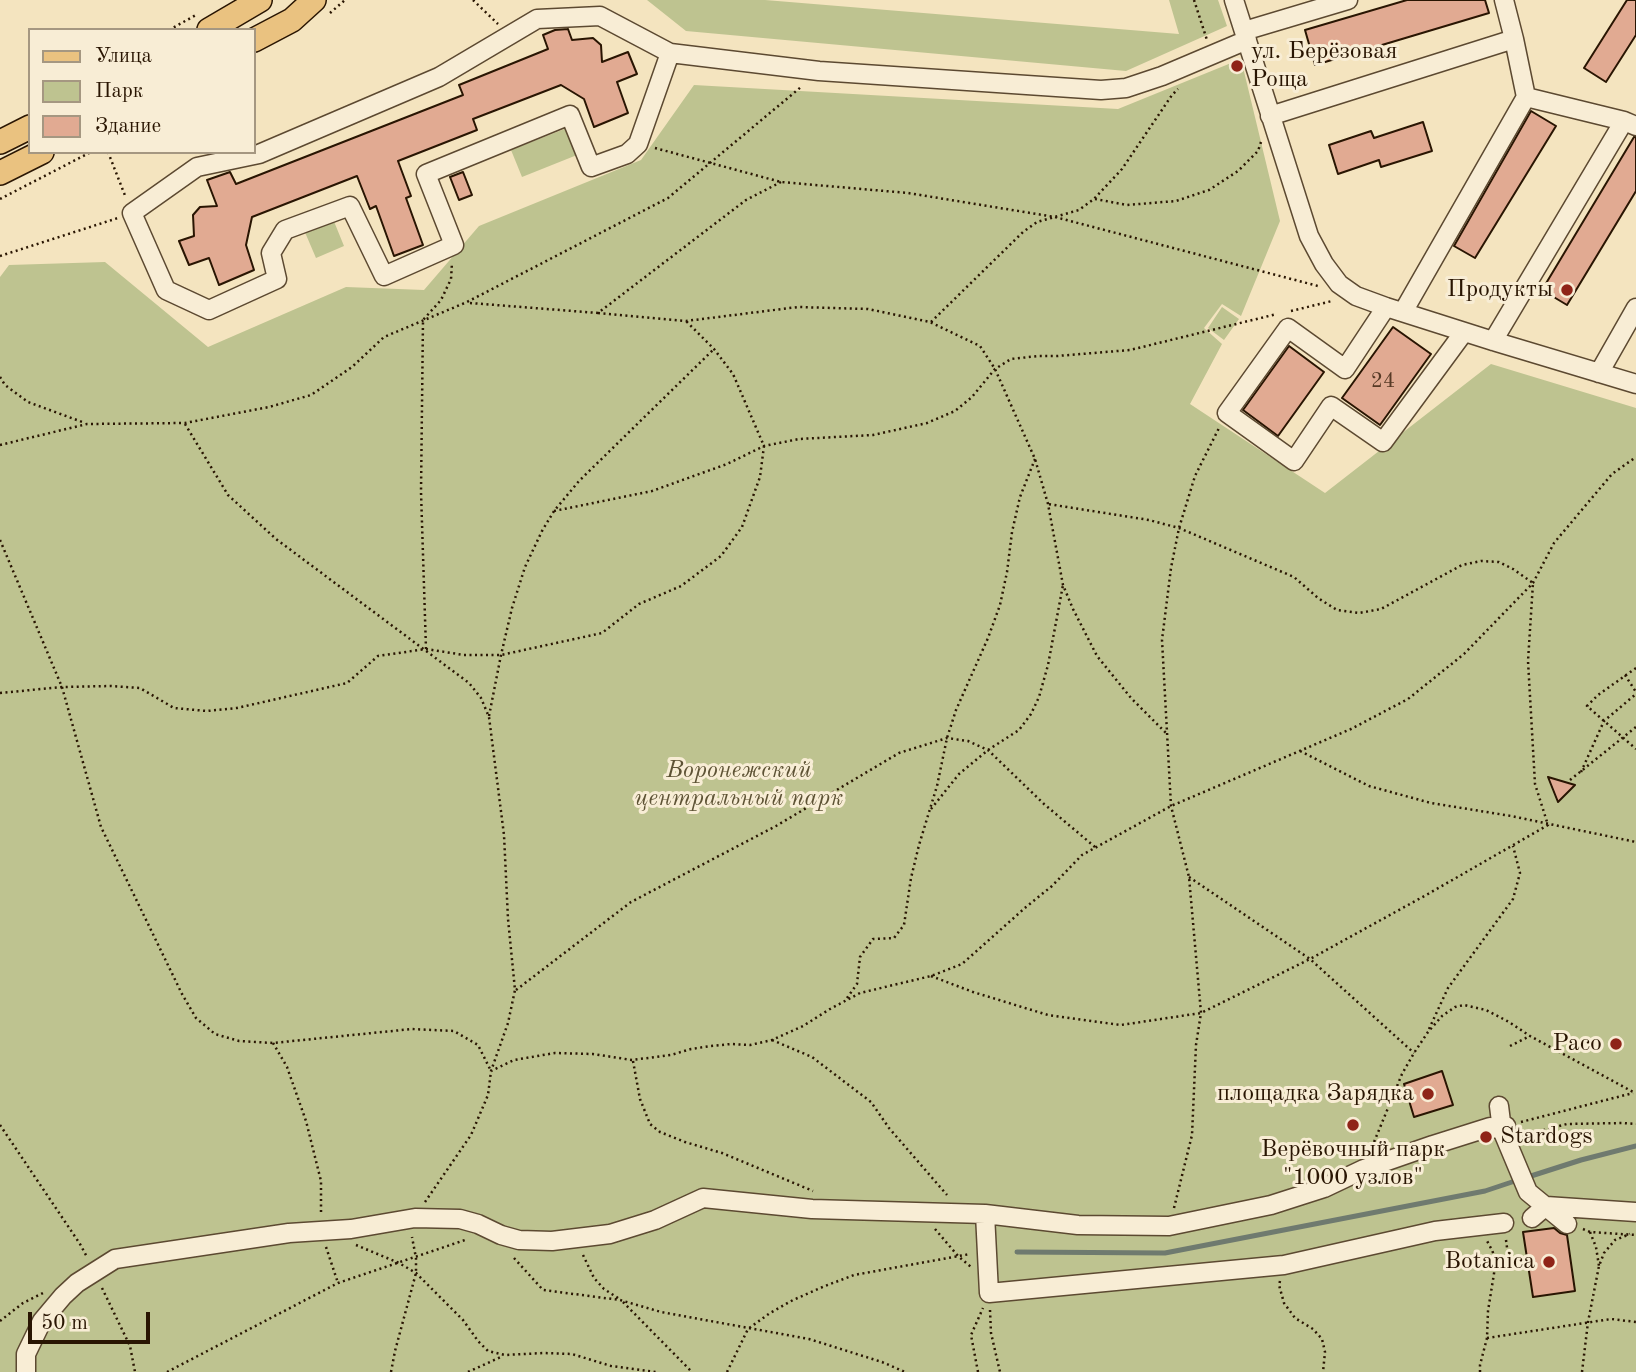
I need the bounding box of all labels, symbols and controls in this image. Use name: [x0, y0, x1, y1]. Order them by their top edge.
legend: [28, 28, 256, 154]
place label: ул. Берёзовая Роща: [1251, 38, 1398, 94]
text: Улица: [95, 46, 152, 67]
marker: ул. Берёзовая Роща: [1229, 58, 1245, 74]
text: Парк: [95, 81, 143, 102]
text: Здание: [95, 116, 161, 137]
place label: Продукты: [1447, 276, 1553, 304]
marker: Продукты: [1559, 282, 1575, 298]
house number: 24: [1371, 368, 1395, 394]
park label: Воронежский центральный парк: [635, 757, 843, 813]
place label: Paco: [1553, 1030, 1602, 1058]
marker: Paco: [1608, 1036, 1624, 1052]
place label: площадка Зарядка: [1217, 1080, 1414, 1108]
marker: площадка Зарядка: [1420, 1086, 1436, 1102]
marker: Верёвочный парк "1000 узлов": [1345, 1117, 1361, 1133]
place label: Stardogs: [1500, 1123, 1593, 1151]
marker: Stardogs: [1478, 1129, 1494, 1145]
place label: Верёвочный парк "1000 узлов": [1261, 1136, 1445, 1192]
place label: Botanica: [1445, 1248, 1535, 1276]
marker: Botanica: [1541, 1254, 1557, 1270]
scale bar: [32, 1298, 154, 1342]
text: 50 m: [41, 1313, 88, 1334]

